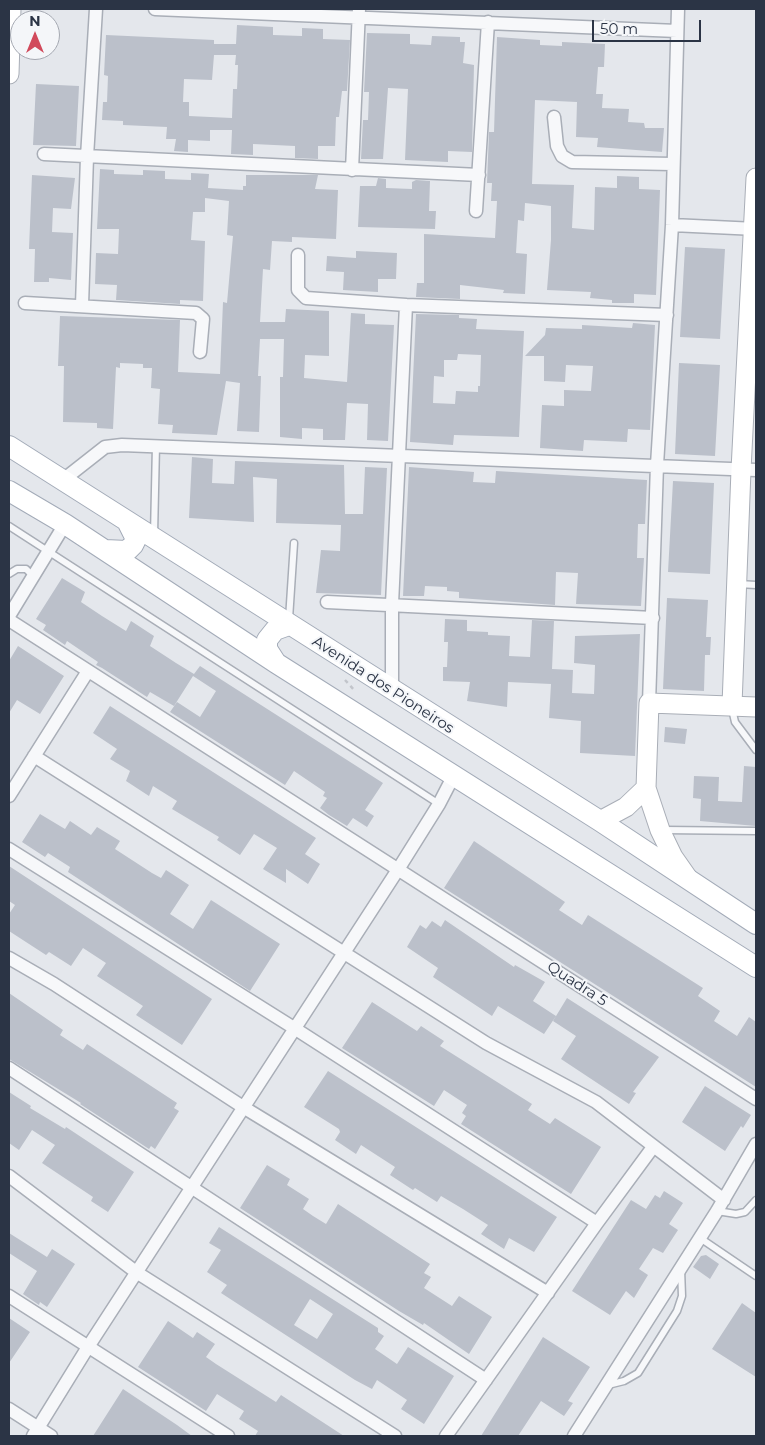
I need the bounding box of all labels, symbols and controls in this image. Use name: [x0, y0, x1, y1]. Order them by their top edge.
north arrow: [10, 10, 60, 60]
scale bar: [595, 10, 704, 42]
text: N: [29, 12, 41, 30]
text: 50 m: [600, 19, 638, 38]
street label: Avenida dos Pioneiros: [309, 632, 457, 738]
street label: Quadra 5: [543, 958, 611, 1010]

